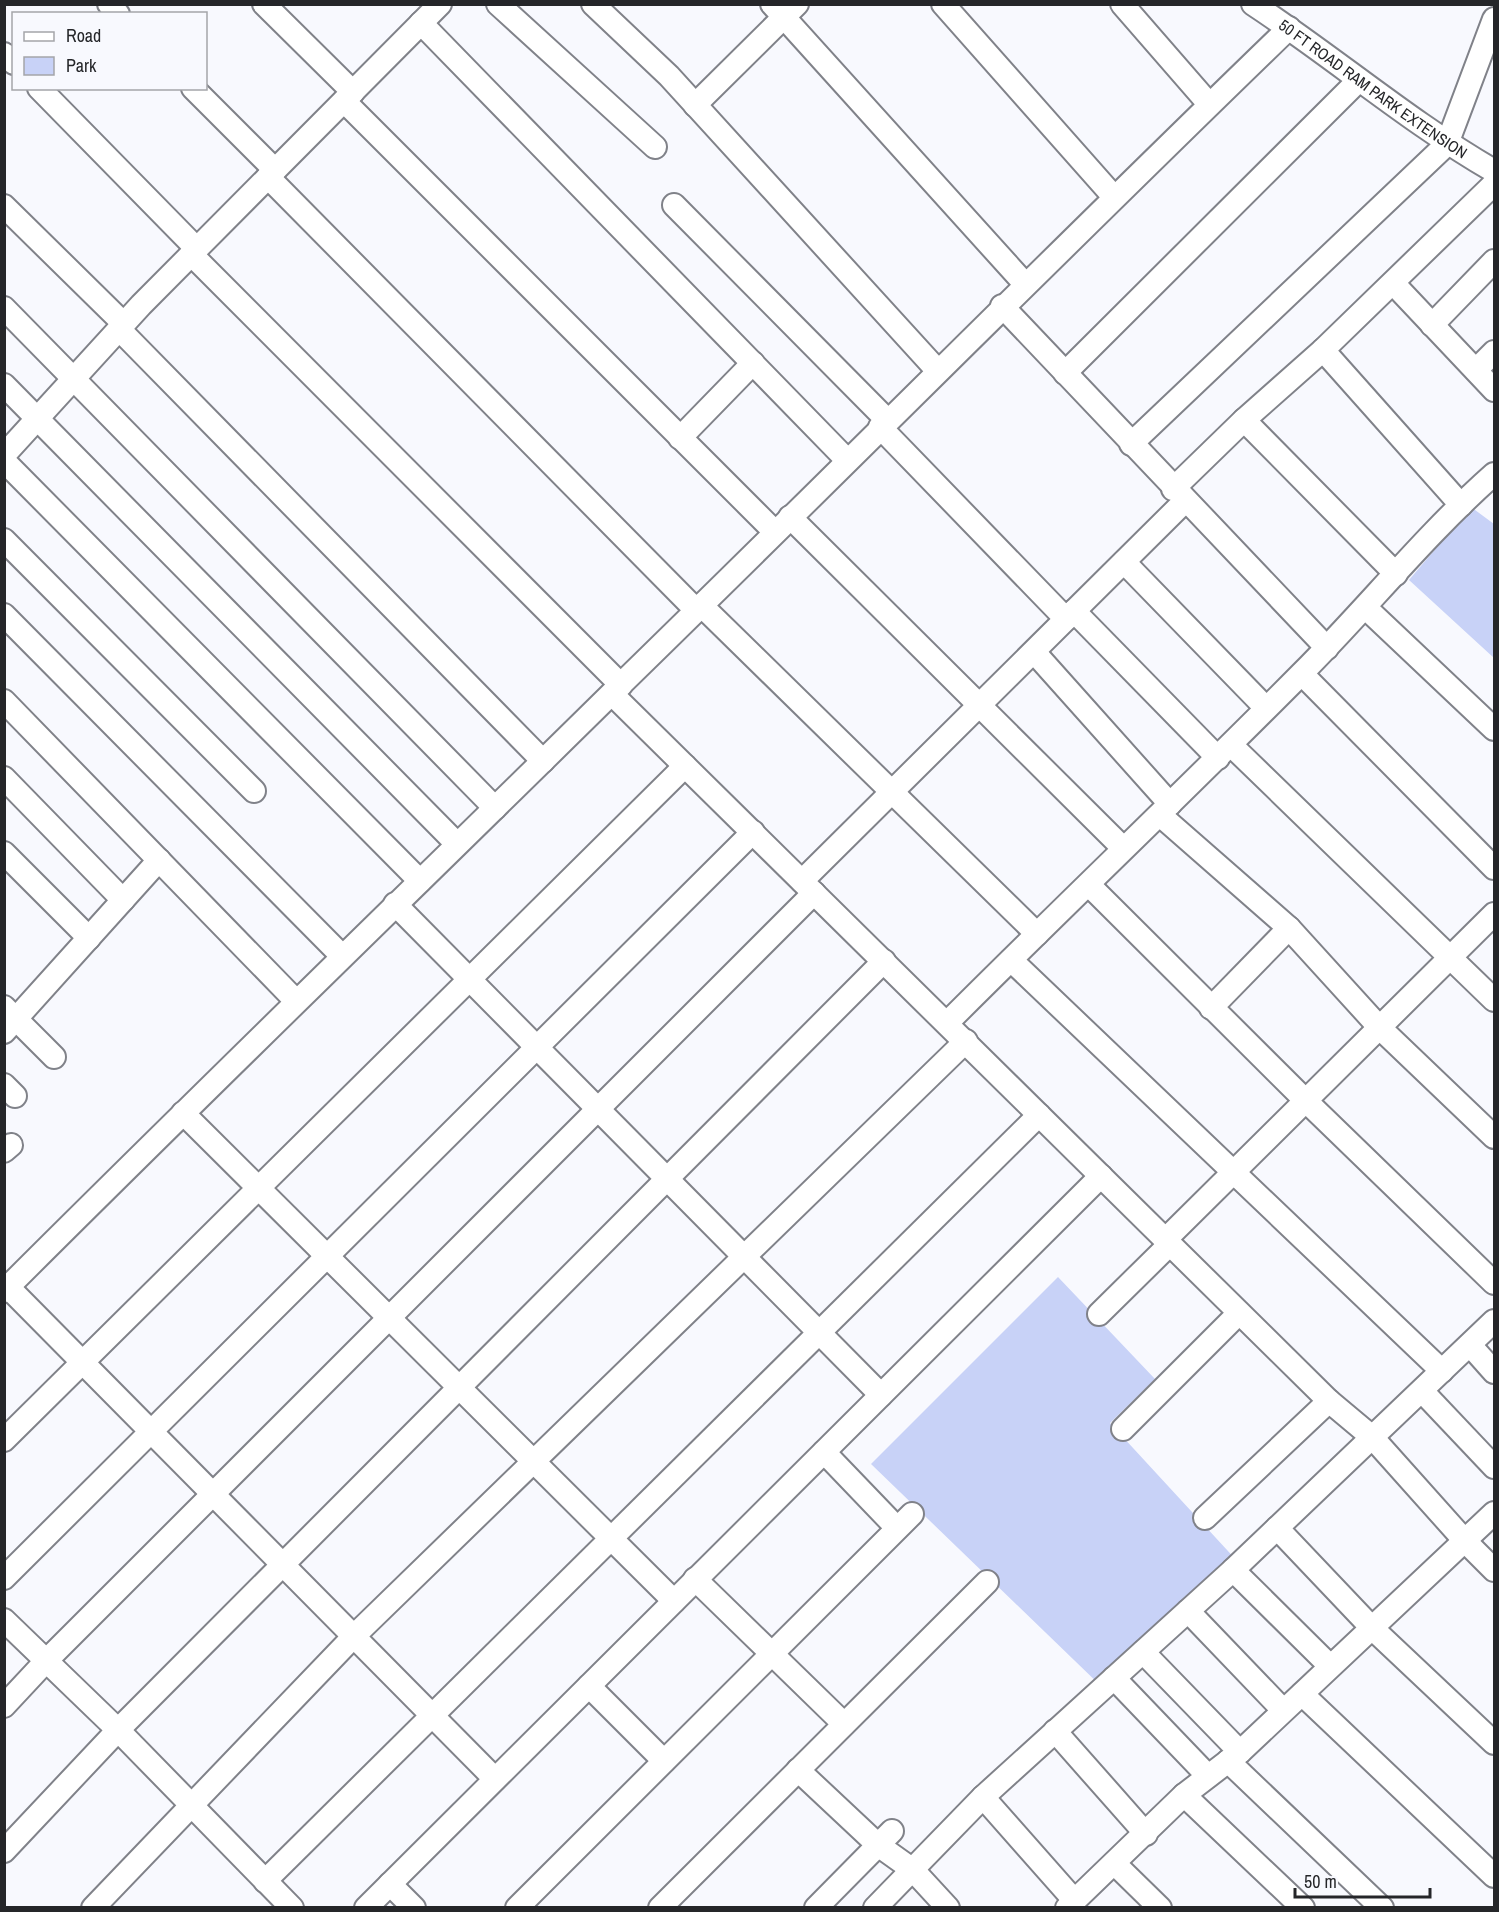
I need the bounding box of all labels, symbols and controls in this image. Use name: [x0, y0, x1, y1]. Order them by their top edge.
legend: [12, 12, 207, 90]
street label: 50 FT ROAD RAM PARK EXTENSION: [1275, 14, 1472, 163]
text: Road: [66, 23, 101, 48]
text: Park: [66, 53, 97, 78]
scale bar: [1295, 1861, 1430, 1899]
text: 50 m: [1304, 1869, 1337, 1894]

